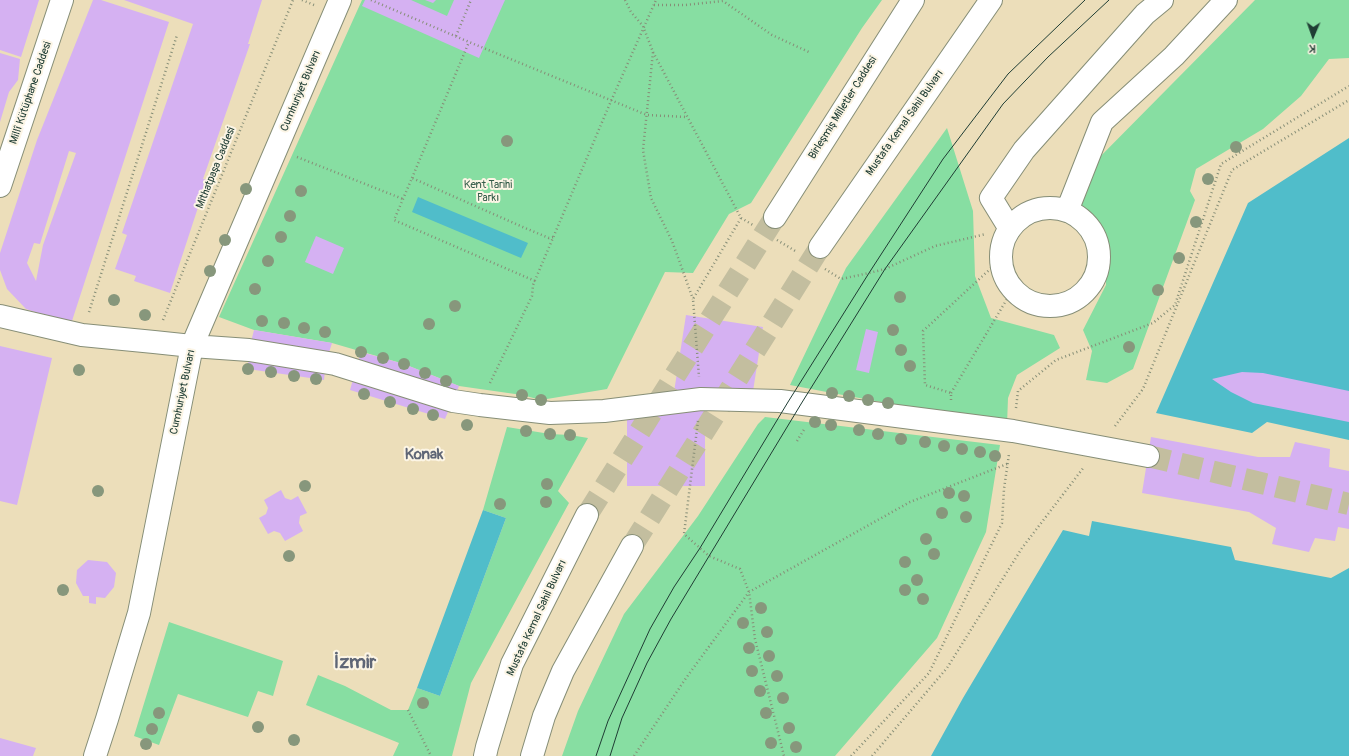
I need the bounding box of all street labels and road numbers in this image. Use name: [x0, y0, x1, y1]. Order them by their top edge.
street label: Millî Kütüphane Caddesi: [7, 40, 55, 146]
street label: Cumhuriyet Bulvarı: [278, 49, 324, 133]
street label: Birleşmiş Milletler Caddesi: [806, 54, 880, 162]
street label: Mustafa Kemal Sahil Bulvarı: [863, 67, 947, 179]
street label: Mithatpaşa Caddesi: [194, 125, 238, 211]
street label: Cumhuriyet Bulvarı: [168, 348, 198, 436]
street label: Mustafa Kemal Sahil Bulvarı: [504, 558, 570, 678]

